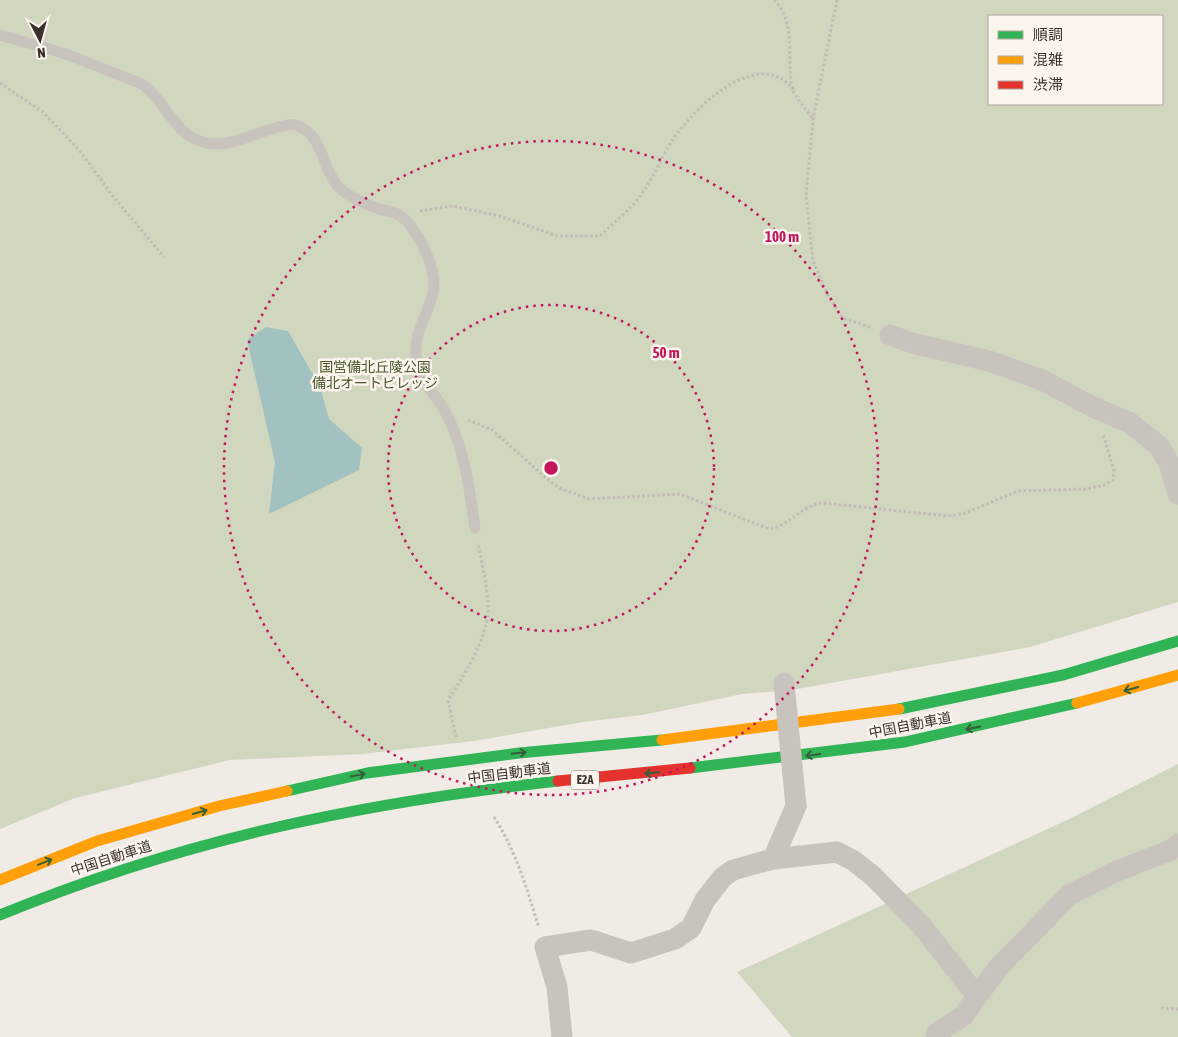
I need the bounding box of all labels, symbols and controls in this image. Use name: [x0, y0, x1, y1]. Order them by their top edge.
north arrow: [15, 15, 65, 65]
legend: [988, 15, 1163, 105]
text: 順調: [1033, 26, 1063, 43]
text: N: [36, 45, 46, 61]
text: 混雑: [1033, 51, 1063, 68]
text: 渋滞: [1033, 76, 1063, 93]
text: 100 m: [765, 228, 799, 245]
text: 50 m: [653, 344, 680, 361]
park label: 国営備北丘陵公園 備北オートビレッジ: [312, 359, 438, 391]
centre of rings: [542, 459, 560, 477]
one-way arrow: [1124, 684, 1140, 694]
street label: 中国自動車道: [867, 709, 953, 741]
one-way arrow: [966, 723, 982, 733]
one-way arrow: [511, 748, 527, 758]
one-way arrow: [806, 750, 822, 760]
street label: 中国自動車道: [466, 760, 552, 786]
one-way arrow: [644, 769, 660, 778]
one-way arrow: [350, 770, 366, 779]
road number: E2A: [571, 770, 599, 790]
one-way arrow: [191, 806, 207, 816]
street label: 中国自動車道: [69, 837, 153, 879]
one-way arrow: [37, 857, 52, 866]

